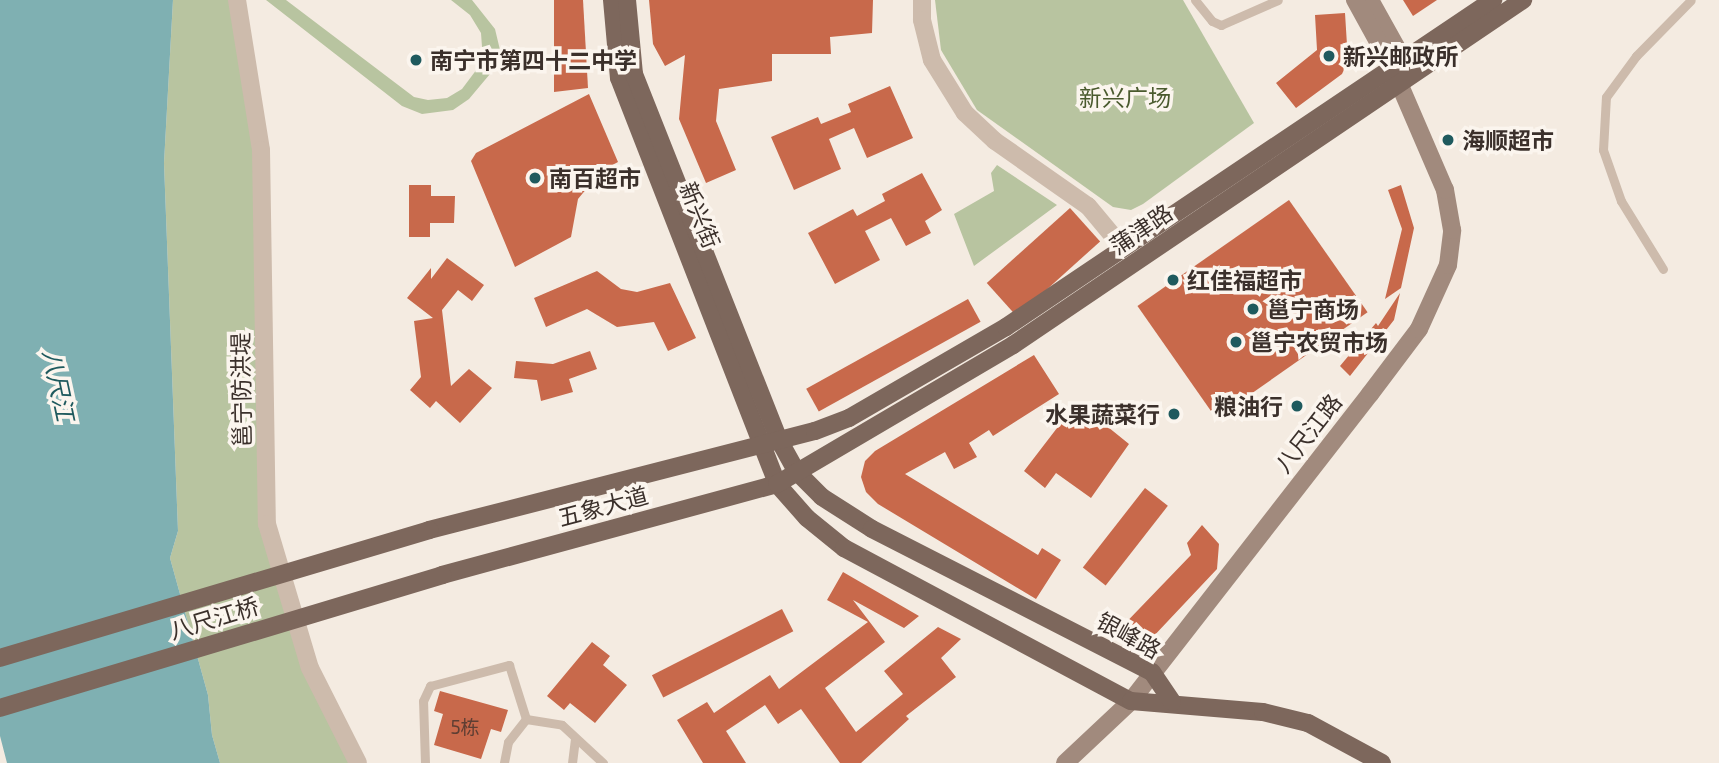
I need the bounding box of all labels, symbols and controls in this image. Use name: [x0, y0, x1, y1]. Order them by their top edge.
place label: 新兴邮政所: [1343, 42, 1458, 70]
place label: 南宁市第四十二中学: [430, 46, 637, 74]
marker: 新兴邮政所: [1321, 48, 1337, 64]
marker: 南宁市第四十二中学: [408, 52, 424, 68]
park label: 新兴广场: [1079, 83, 1171, 111]
place label: 海顺超市: [1462, 126, 1554, 154]
marker: 海顺超市: [1440, 132, 1456, 148]
place label: 南百超市: [549, 164, 641, 192]
marker: 南百超市: [527, 170, 543, 186]
street label: 新兴街: [674, 178, 726, 252]
street label: 蒲津路: [1105, 198, 1177, 260]
place label: 红佳福超市: [1187, 266, 1302, 294]
marker: 红佳福超市: [1165, 272, 1181, 288]
place label: 邕宁商场: [1267, 295, 1359, 323]
marker: 邕宁商场: [1245, 301, 1261, 317]
place label: 邕宁农贸市场: [1250, 328, 1388, 356]
street label: 邕宁防洪堤: [226, 332, 256, 448]
marker: 邕宁农贸市场: [1228, 334, 1244, 350]
water label: 八尺江: [37, 347, 81, 423]
street label: 八尺江路: [1269, 388, 1347, 478]
place label: 粮油行: [1214, 392, 1283, 420]
marker: 粮油行: [1289, 398, 1305, 414]
place label: 水果蔬菜行: [1045, 400, 1160, 428]
marker: 水果蔬菜行: [1166, 406, 1182, 422]
street label: 五象大道: [555, 481, 651, 531]
street label: 八尺江桥: [166, 591, 262, 645]
street label: 银峰路: [1092, 606, 1166, 664]
house number: 5栋: [450, 716, 480, 738]

